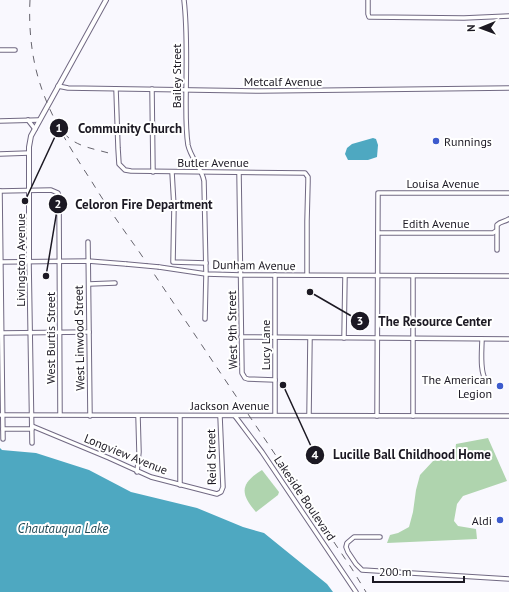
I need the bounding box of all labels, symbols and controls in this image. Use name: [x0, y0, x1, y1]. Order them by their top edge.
north arrow: [461, 8, 501, 48]
text: N: [464, 24, 478, 32]
street label: Bailey Street: [169, 44, 184, 108]
street label: Metcalf Avenue: [244, 74, 322, 89]
callout: Community Church: [49, 116, 190, 141]
text: 1: [56, 120, 62, 135]
text: Community Church: [78, 120, 182, 137]
place label: Runnings: [444, 134, 492, 149]
marker: Runnings: [431, 136, 441, 146]
street label: Butler Avenue: [177, 155, 249, 170]
street label: Louisa Avenue: [407, 176, 479, 191]
callout: Celoron Fire Department: [48, 191, 221, 216]
text: 2: [55, 196, 61, 211]
text: Celoron Fire Department: [75, 196, 213, 213]
street label: Livingston Avenue: [13, 213, 28, 307]
street label: Edith Avenue: [402, 216, 470, 231]
street label: Dunham Avenue: [212, 257, 296, 273]
street label: West Linwood Street: [71, 285, 87, 391]
street label: West 9th Street: [224, 290, 240, 370]
street label: West Burtis Street: [43, 292, 58, 384]
callout: The Resource Center: [350, 309, 500, 334]
text: 3: [357, 313, 363, 328]
text: The Resource Center: [378, 313, 492, 330]
street label: Lucy Lane: [258, 320, 273, 370]
place label: The American Legion: [422, 372, 492, 401]
marker: The American Legion: [495, 381, 505, 391]
street label: Jackson Avenue: [190, 398, 269, 413]
street label: Reid Street: [203, 429, 219, 485]
street label: Longview Avenue: [82, 430, 170, 478]
callout: Lucille Ball Childhood Home: [305, 442, 499, 467]
text: Lucille Ball Childhood Home: [333, 446, 491, 463]
text: 4: [312, 447, 319, 462]
street label: Lakeside Boulevard: [271, 453, 339, 543]
place label: Aldi: [472, 513, 492, 528]
marker: Aldi: [495, 515, 505, 525]
water label: Chautauqua Lake: [18, 520, 108, 537]
scale bar: [373, 558, 464, 584]
text: 200 m: [379, 564, 412, 579]

